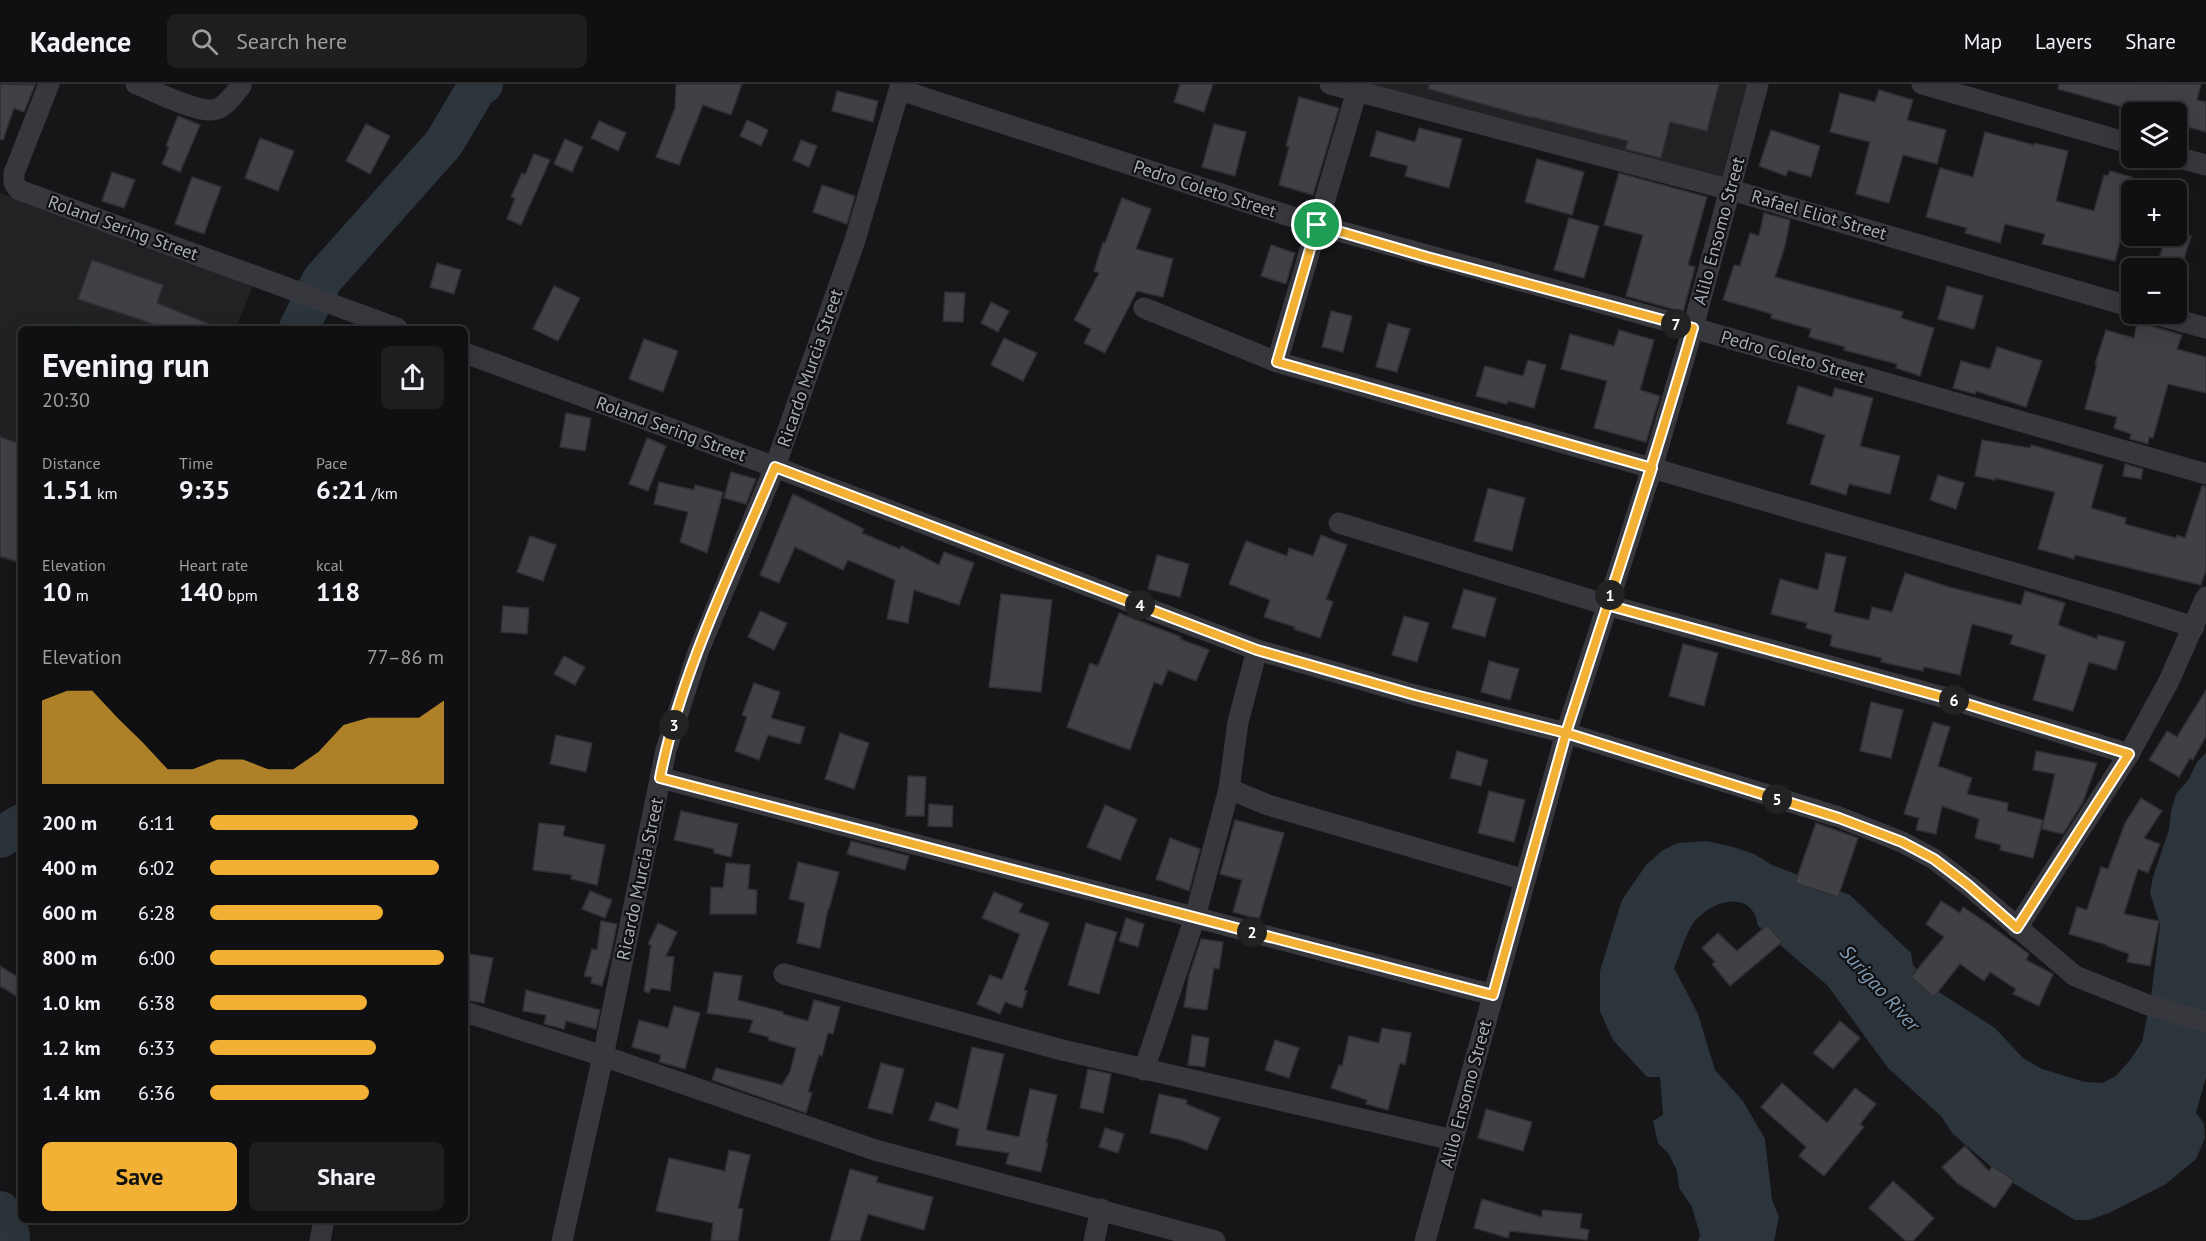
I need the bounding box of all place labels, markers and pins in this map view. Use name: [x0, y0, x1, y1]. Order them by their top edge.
pin: [1291, 199, 1342, 250]
pin: 7: [1661, 309, 1691, 339]
pin: 1: [1595, 580, 1625, 610]
pin: 4: [1125, 590, 1155, 620]
pin: 6: [1939, 685, 1969, 715]
pin: 3: [659, 710, 689, 740]
pin: 5: [1762, 784, 1792, 814]
pin: 2: [1237, 917, 1267, 947]

